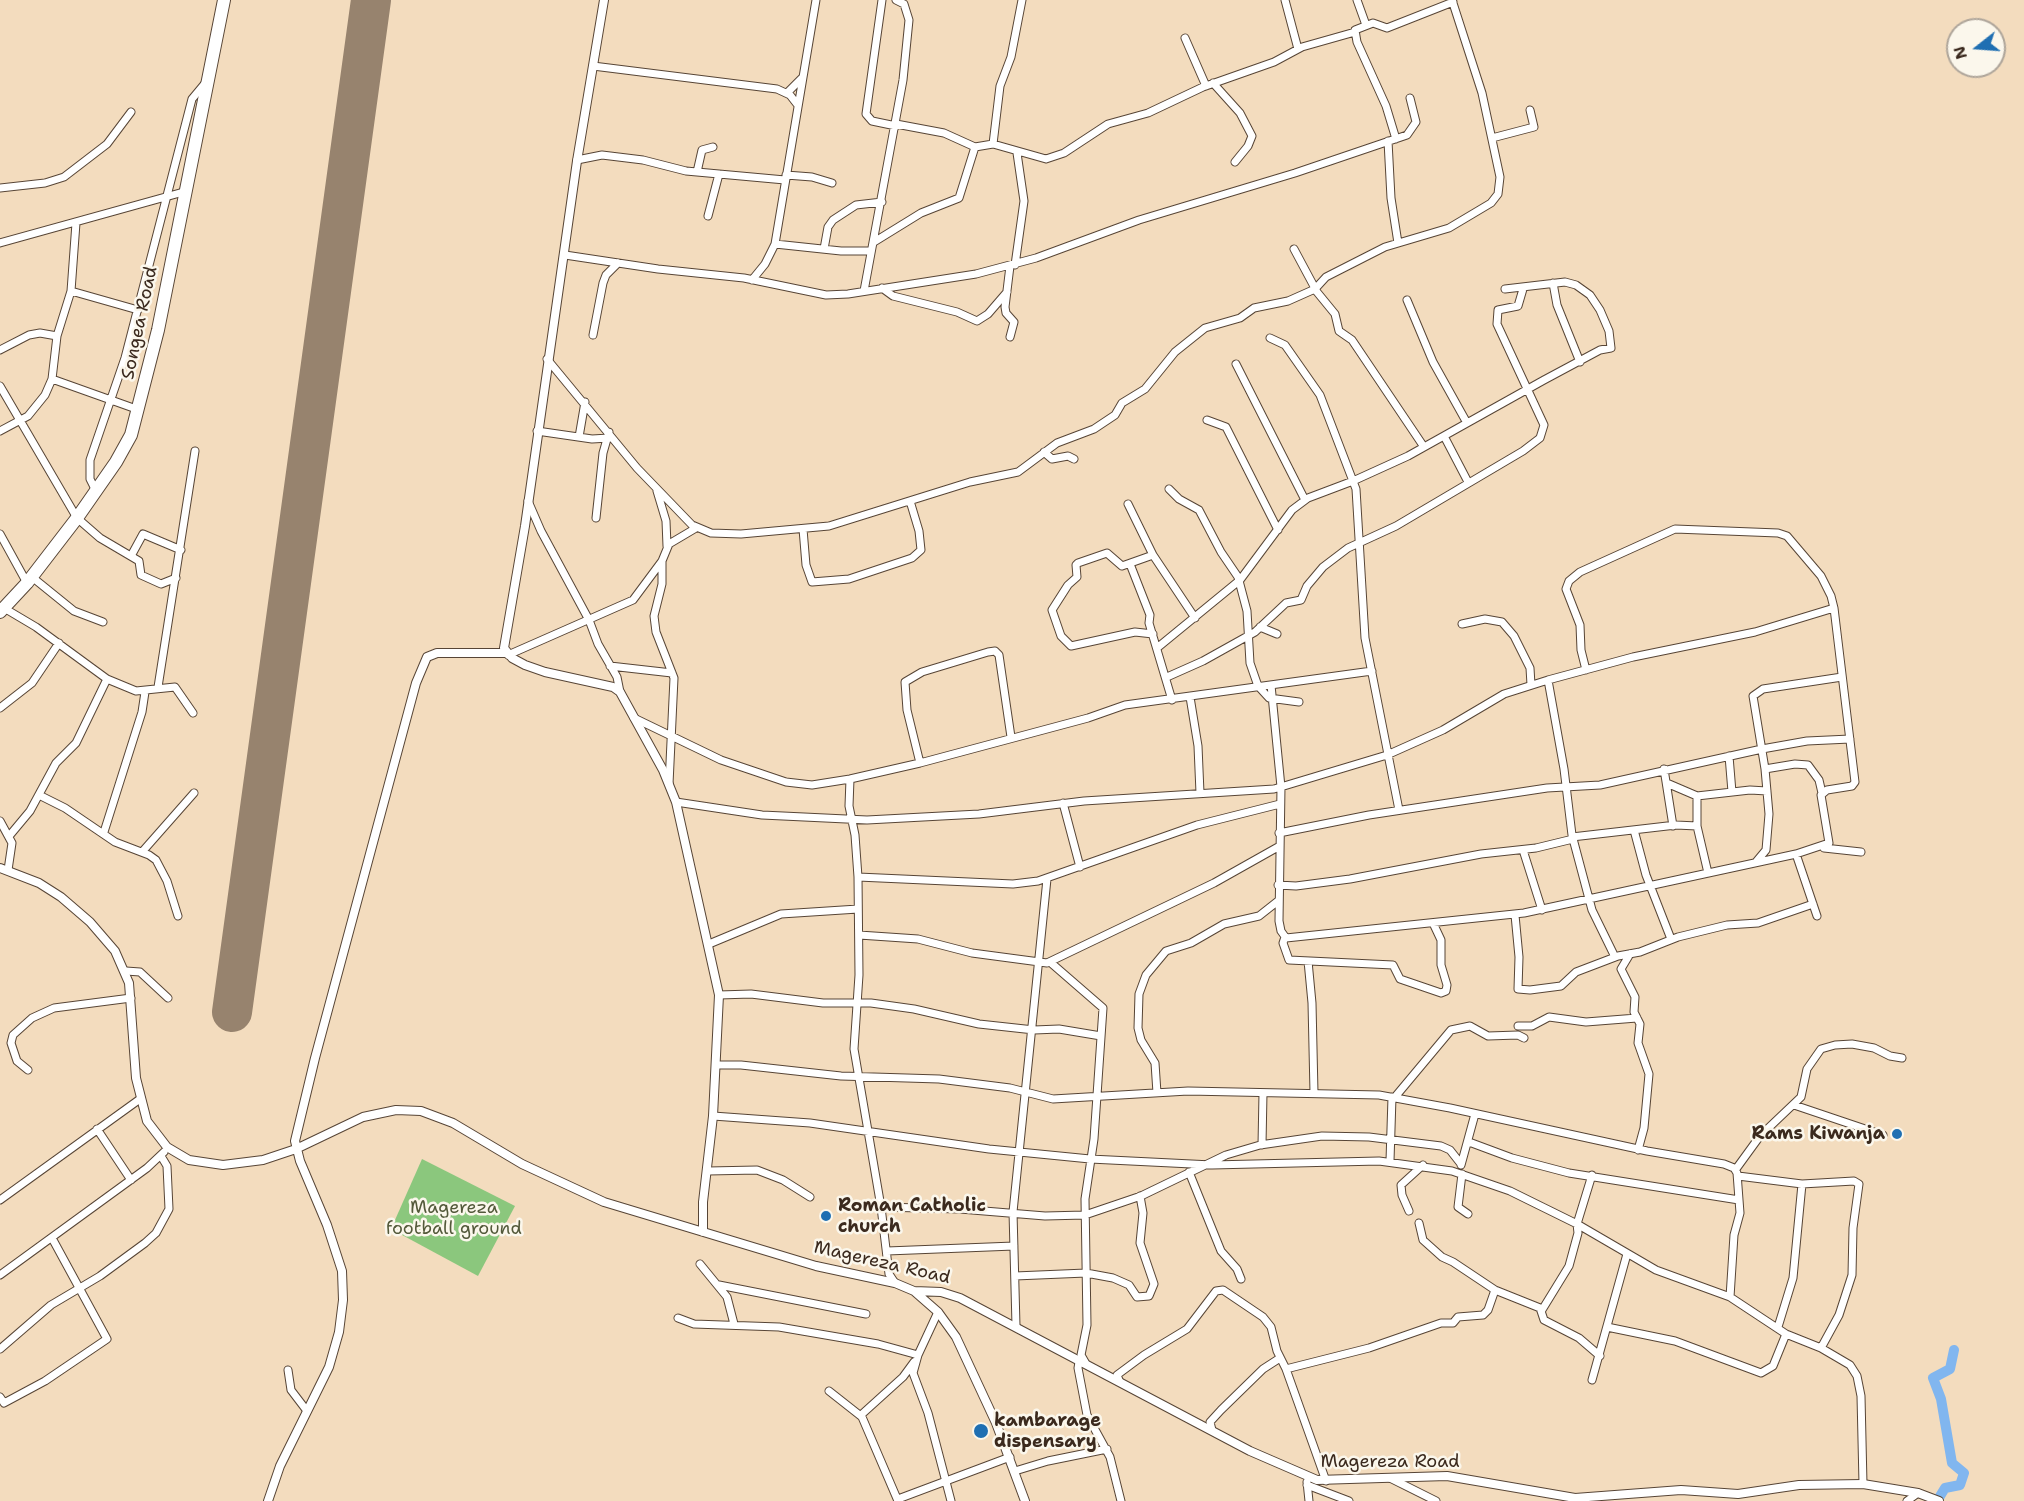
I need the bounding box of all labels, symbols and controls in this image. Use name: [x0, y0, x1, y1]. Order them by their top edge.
north arrow: [1946, 18, 2006, 78]
text: N: [1948, 44, 1972, 62]
street label: Songea Road: [117, 265, 163, 381]
place label: Rams Kiwanja: [1752, 1123, 1885, 1145]
marker: Rams Kiwanja: [1890, 1127, 1904, 1141]
place label: Roman Catholic church: [838, 1195, 986, 1238]
park label: Magereza football ground: [386, 1197, 522, 1240]
marker: Roman Catholic church: [819, 1209, 833, 1223]
street label: Magereza Road: [812, 1237, 952, 1289]
place label: kambarage dispensary: [994, 1410, 1101, 1452]
marker: kambarage dispensary: [972, 1422, 990, 1440]
street label: Magereza Road: [1320, 1451, 1460, 1473]

